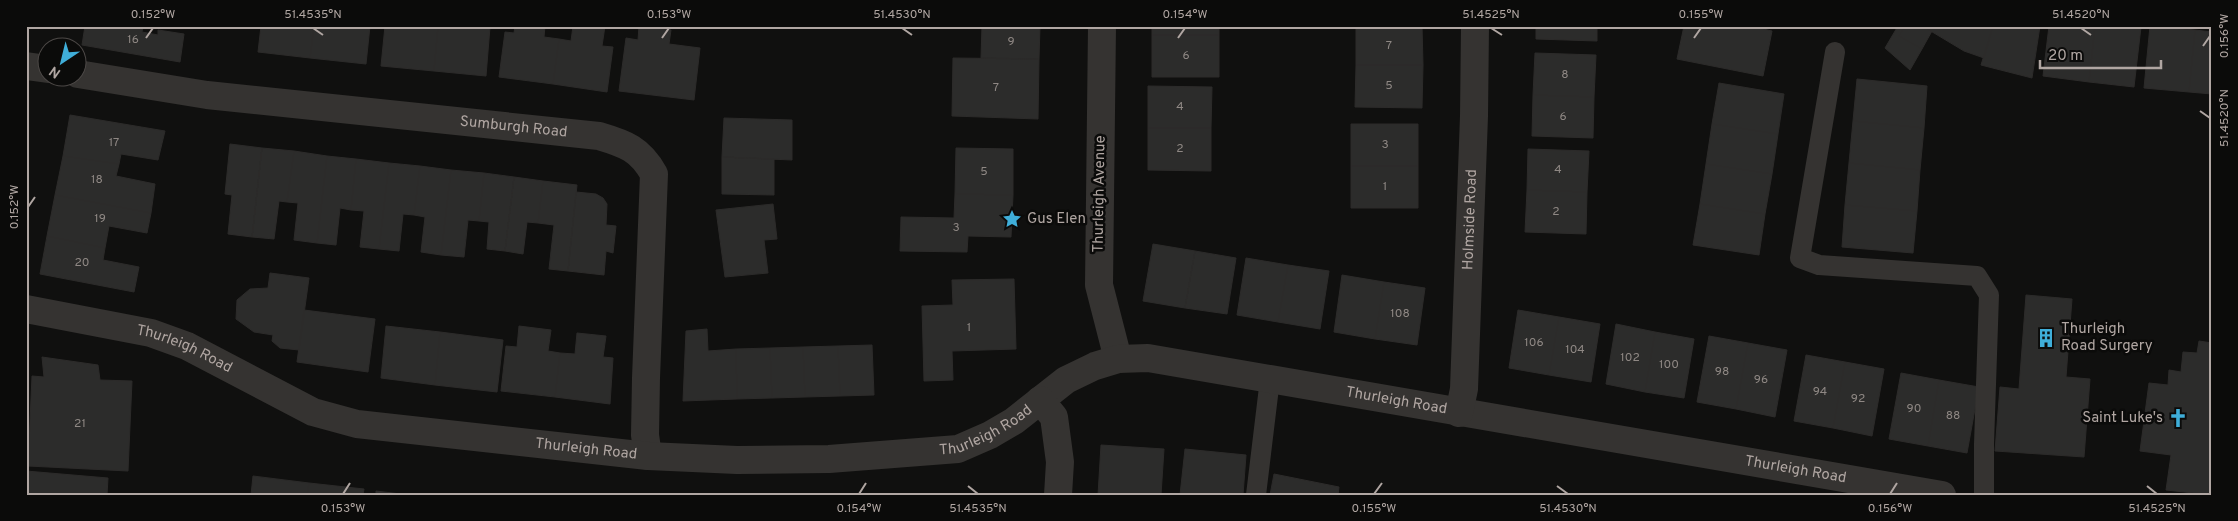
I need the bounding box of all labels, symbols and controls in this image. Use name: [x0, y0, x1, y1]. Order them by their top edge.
text: 0.152°W: [131, 7, 175, 23]
text: 51.4535°N: [284, 7, 342, 23]
text: 0.153°W: [647, 7, 691, 23]
text: 51.4530°N: [873, 7, 931, 23]
text: 0.154°W: [1162, 7, 1208, 23]
text: 51.4525°N: [1462, 7, 1520, 23]
text: 0.155°W: [1679, 7, 1723, 23]
text: 51.4520°N: [2052, 7, 2110, 23]
text: 0.156°W: [2217, 14, 2233, 58]
house number: 16: [127, 32, 139, 48]
house number: 9: [1007, 34, 1015, 50]
north arrow: [38, 38, 88, 88]
house number: 7: [1386, 38, 1392, 54]
scale bar: [2040, 38, 2162, 70]
text: 20 m: [2048, 47, 2083, 66]
house number: 6: [1182, 48, 1190, 64]
text: N: [46, 62, 64, 81]
house number: 8: [1561, 67, 1569, 83]
house number: 5: [1385, 78, 1393, 94]
house number: 7: [993, 80, 999, 96]
text: 51.4520°N: [2217, 89, 2233, 147]
house number: 4: [1176, 99, 1184, 115]
house number: 6: [1559, 109, 1567, 125]
street label: Sumburgh Road: [459, 112, 568, 142]
house number: 17: [109, 135, 119, 151]
street label: Thurleigh Avenue: [1089, 135, 1111, 253]
house number: 3: [1381, 137, 1389, 153]
house number: 2: [1176, 141, 1184, 157]
house number: 4: [1554, 162, 1562, 178]
house number: 5: [980, 164, 988, 180]
street label: Holmside Road: [1459, 169, 1482, 271]
house number: 18: [91, 172, 103, 188]
house number: 1: [1383, 179, 1387, 195]
text: 0.152°W: [7, 185, 23, 229]
house number: 2: [1552, 204, 1560, 220]
place icon: Gus Elen: [1001, 208, 1023, 230]
place label: Gus Elen: [1027, 210, 1086, 229]
house number: 19: [94, 211, 106, 227]
house number: 3: [952, 220, 960, 236]
house number: 20: [74, 255, 90, 271]
house number: 108: [1390, 306, 1410, 322]
house number: 1: [967, 320, 971, 336]
place label: Thurleigh Road Surgery: [2061, 320, 2153, 356]
street label: Thurleigh Road: [135, 321, 235, 377]
building icon: Thurleigh Road Surgery: [2035, 327, 2057, 349]
house number: 106: [1524, 335, 1544, 351]
house number: 104: [1565, 342, 1585, 358]
house number: 102: [1620, 350, 1640, 366]
house number: 100: [1659, 357, 1679, 373]
house number: 98: [1715, 364, 1729, 380]
house number: 96: [1754, 372, 1768, 388]
street label: Thurleigh Road: [1344, 383, 1449, 419]
house number: 94: [1813, 384, 1827, 400]
house number: 92: [1851, 391, 1865, 407]
street label: Thurleigh Road: [938, 401, 1036, 460]
house number: 90: [1907, 401, 1921, 417]
church icon: Saint Luke's: [2167, 407, 2189, 429]
house number: 88: [1946, 408, 1960, 424]
place label: Saint Luke's: [2082, 409, 2163, 428]
house number: 21: [74, 416, 86, 432]
street label: Thurleigh Road: [534, 434, 638, 464]
street label: Thurleigh Road: [1743, 452, 1848, 488]
text: 0.153°W: [321, 501, 365, 517]
text: 0.154°W: [836, 501, 882, 517]
text: 51.4535°N: [949, 501, 1007, 517]
text: 0.155°W: [1352, 501, 1396, 517]
text: 51.4530°N: [1539, 501, 1597, 517]
text: 0.156°W: [1868, 501, 1912, 517]
text: 51.4525°N: [2128, 501, 2186, 517]

